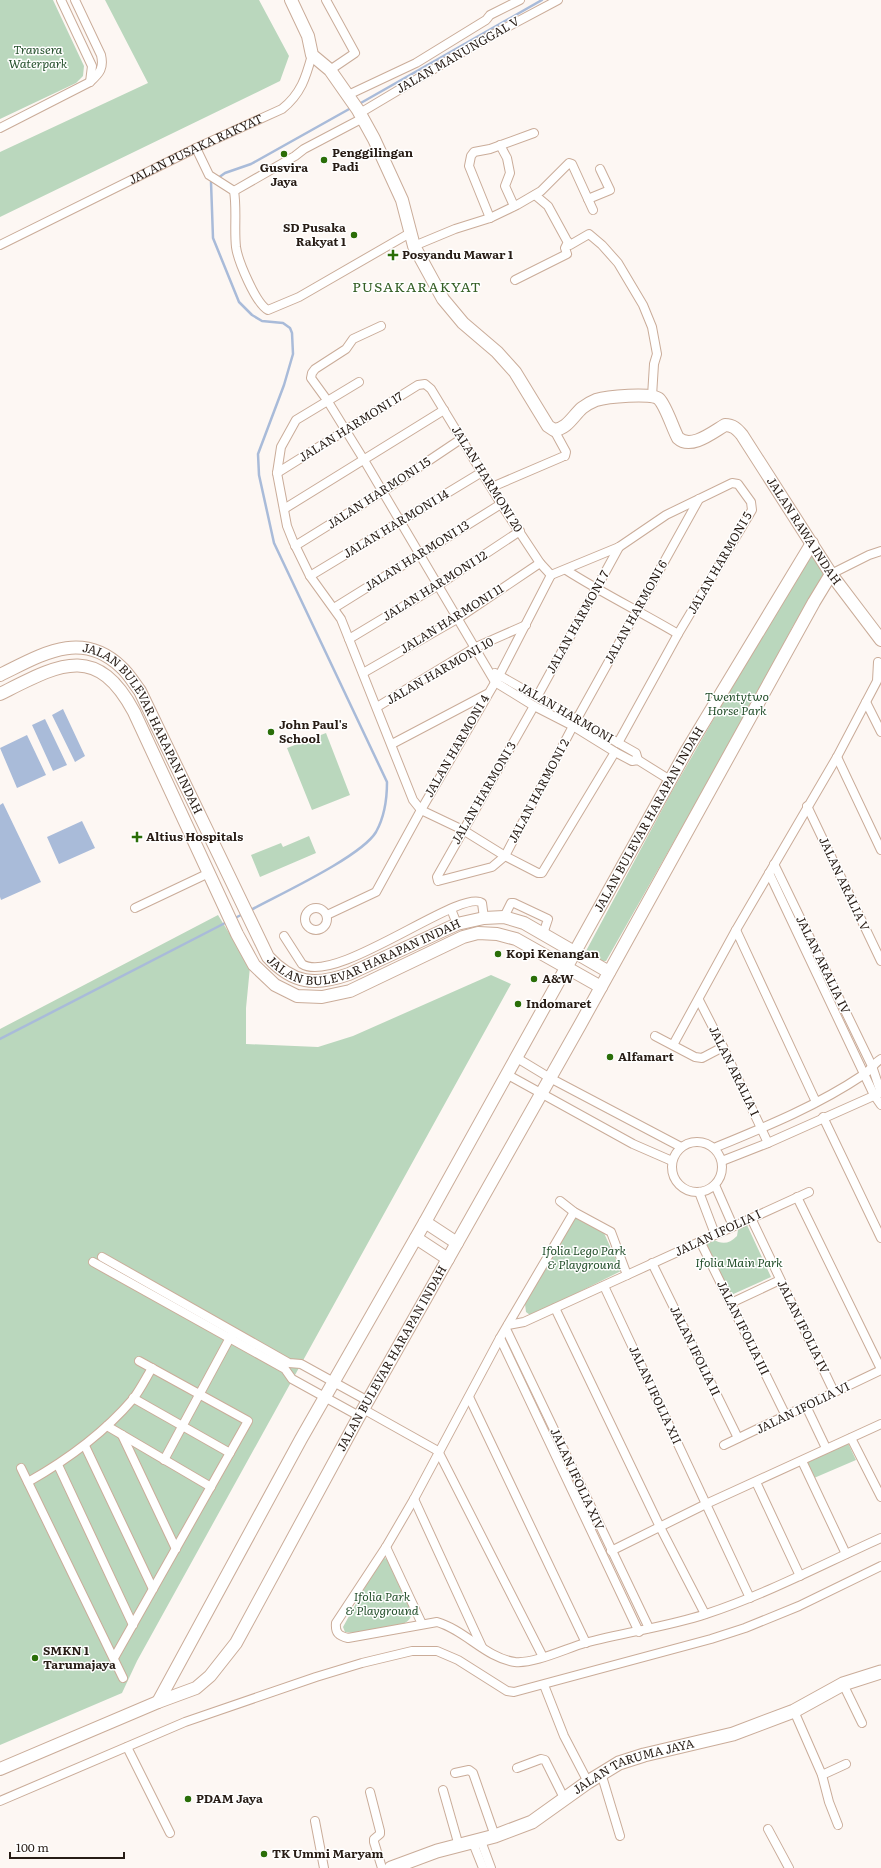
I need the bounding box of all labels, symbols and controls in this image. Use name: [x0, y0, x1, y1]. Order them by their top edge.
street label: JALAN MANUNGGAL V: [392, 11, 523, 97]
park label: Transera Waterpark: [9, 40, 68, 72]
street label: JALAN PUSAKA RAKYAT: [125, 109, 266, 188]
place label: Penggilingan Padi: [332, 143, 414, 175]
marker: Gusvira Jaya: [279, 149, 289, 159]
marker: Penggilingan Padi: [319, 155, 329, 165]
place label: Gusvira Jaya: [260, 158, 308, 190]
place label: SD Pusaka Rakyat 1: [283, 218, 346, 250]
marker: SD Pusaka Rakyat 1: [349, 230, 359, 240]
place label: Posyandu Mawar 1: [402, 245, 513, 263]
marker: Posyandu Mawar 1: [387, 249, 399, 261]
district label: PUSAKARAKYAT: [352, 276, 482, 296]
street label: JALAN HARMONI 17: [295, 387, 406, 466]
street label: JALAN HARMONI 20: [448, 422, 528, 535]
street label: JALAN HARMONI 15: [323, 452, 434, 532]
street label: JALAN RAWA INDAH: [763, 473, 846, 588]
street label: JALAN HARMONI 14: [339, 484, 452, 562]
street label: JALAN HARMONI 5: [682, 508, 756, 617]
street label: JALAN HARMONI 13: [360, 516, 472, 595]
street label: JALAN HARMONI 12: [379, 546, 490, 625]
street label: JALAN HARMONI 6: [599, 556, 671, 667]
street label: JALAN HARMONI 7: [541, 567, 613, 676]
street label: JALAN HARMONI 11: [396, 579, 507, 657]
street label: JALAN HARMONI 10: [383, 632, 497, 708]
street label: JALAN BULEVAR HARAPAN INDAH: [81, 638, 208, 817]
street label: JALAN HARMONI: [516, 678, 617, 747]
park label: Twentytwo Horse Park: [705, 687, 769, 719]
street label: JALAN HARMONI 4: [419, 690, 493, 800]
place label: John Paul's School: [279, 715, 347, 747]
street label: JALAN BULEVAR HARAPAN INDAH: [589, 723, 707, 915]
marker: John Paul's School: [266, 727, 276, 737]
street label: JALAN HARMONI 2: [503, 735, 573, 846]
street label: JALAN HARMONI 3: [446, 738, 520, 847]
place label: Altius Hospitals: [146, 827, 243, 845]
marker: Altius Hospitals: [131, 831, 143, 843]
street label: JALAN ARALIA V: [815, 833, 875, 934]
street label: JALAN ARALIA IV: [792, 912, 856, 1017]
street label: JALAN BULEVAR HARAPAN INDAH: [263, 914, 463, 989]
place label: Kopi Kenangan: [506, 944, 600, 962]
marker: Kopi Kenangan: [493, 949, 503, 959]
place label: A&W: [542, 969, 574, 987]
marker: A&W: [529, 974, 539, 984]
place label: Indomaret: [526, 994, 592, 1012]
marker: Indomaret: [513, 999, 523, 1009]
street label: JALAN ARALIA I: [705, 1022, 765, 1119]
place label: Alfamart: [618, 1047, 675, 1065]
marker: Alfamart: [605, 1052, 615, 1062]
street label: JALAN IFOLIA I: [671, 1204, 764, 1260]
park label: Ifolia Lego Park & Playground: [542, 1241, 627, 1273]
park label: Ifolia Main Park: [695, 1253, 783, 1271]
street label: JALAN BULEVAR HARAPAN INDAH: [332, 1262, 450, 1454]
street label: JALAN IFOLIA III: [713, 1277, 775, 1378]
street label: JALAN IFOLIA IV: [773, 1277, 834, 1377]
street label: JALAN IFOLIA II: [666, 1302, 726, 1399]
street label: JALAN IFOLIA XII: [625, 1342, 687, 1447]
street label: JALAN IFOLIA VI: [753, 1377, 853, 1438]
street label: JALAN IFOLIA XIV: [546, 1425, 610, 1533]
park label: Ifolia Park & Playground: [345, 1587, 419, 1619]
place label: SMKN 1 Tarumajaya: [43, 1641, 116, 1673]
marker: SMKN 1 Tarumajaya: [30, 1653, 40, 1663]
street label: JALAN TARUMA JAYA: [569, 1733, 696, 1798]
place label: PDAM Jaya: [196, 1789, 263, 1807]
marker: PDAM Jaya: [183, 1794, 193, 1804]
scale bar: [10, 1834, 124, 1860]
text: 100 m: [16, 1838, 49, 1856]
place label: TK Ummi Maryam: [272, 1844, 383, 1862]
marker: TK Ummi Maryam: [259, 1849, 269, 1859]

